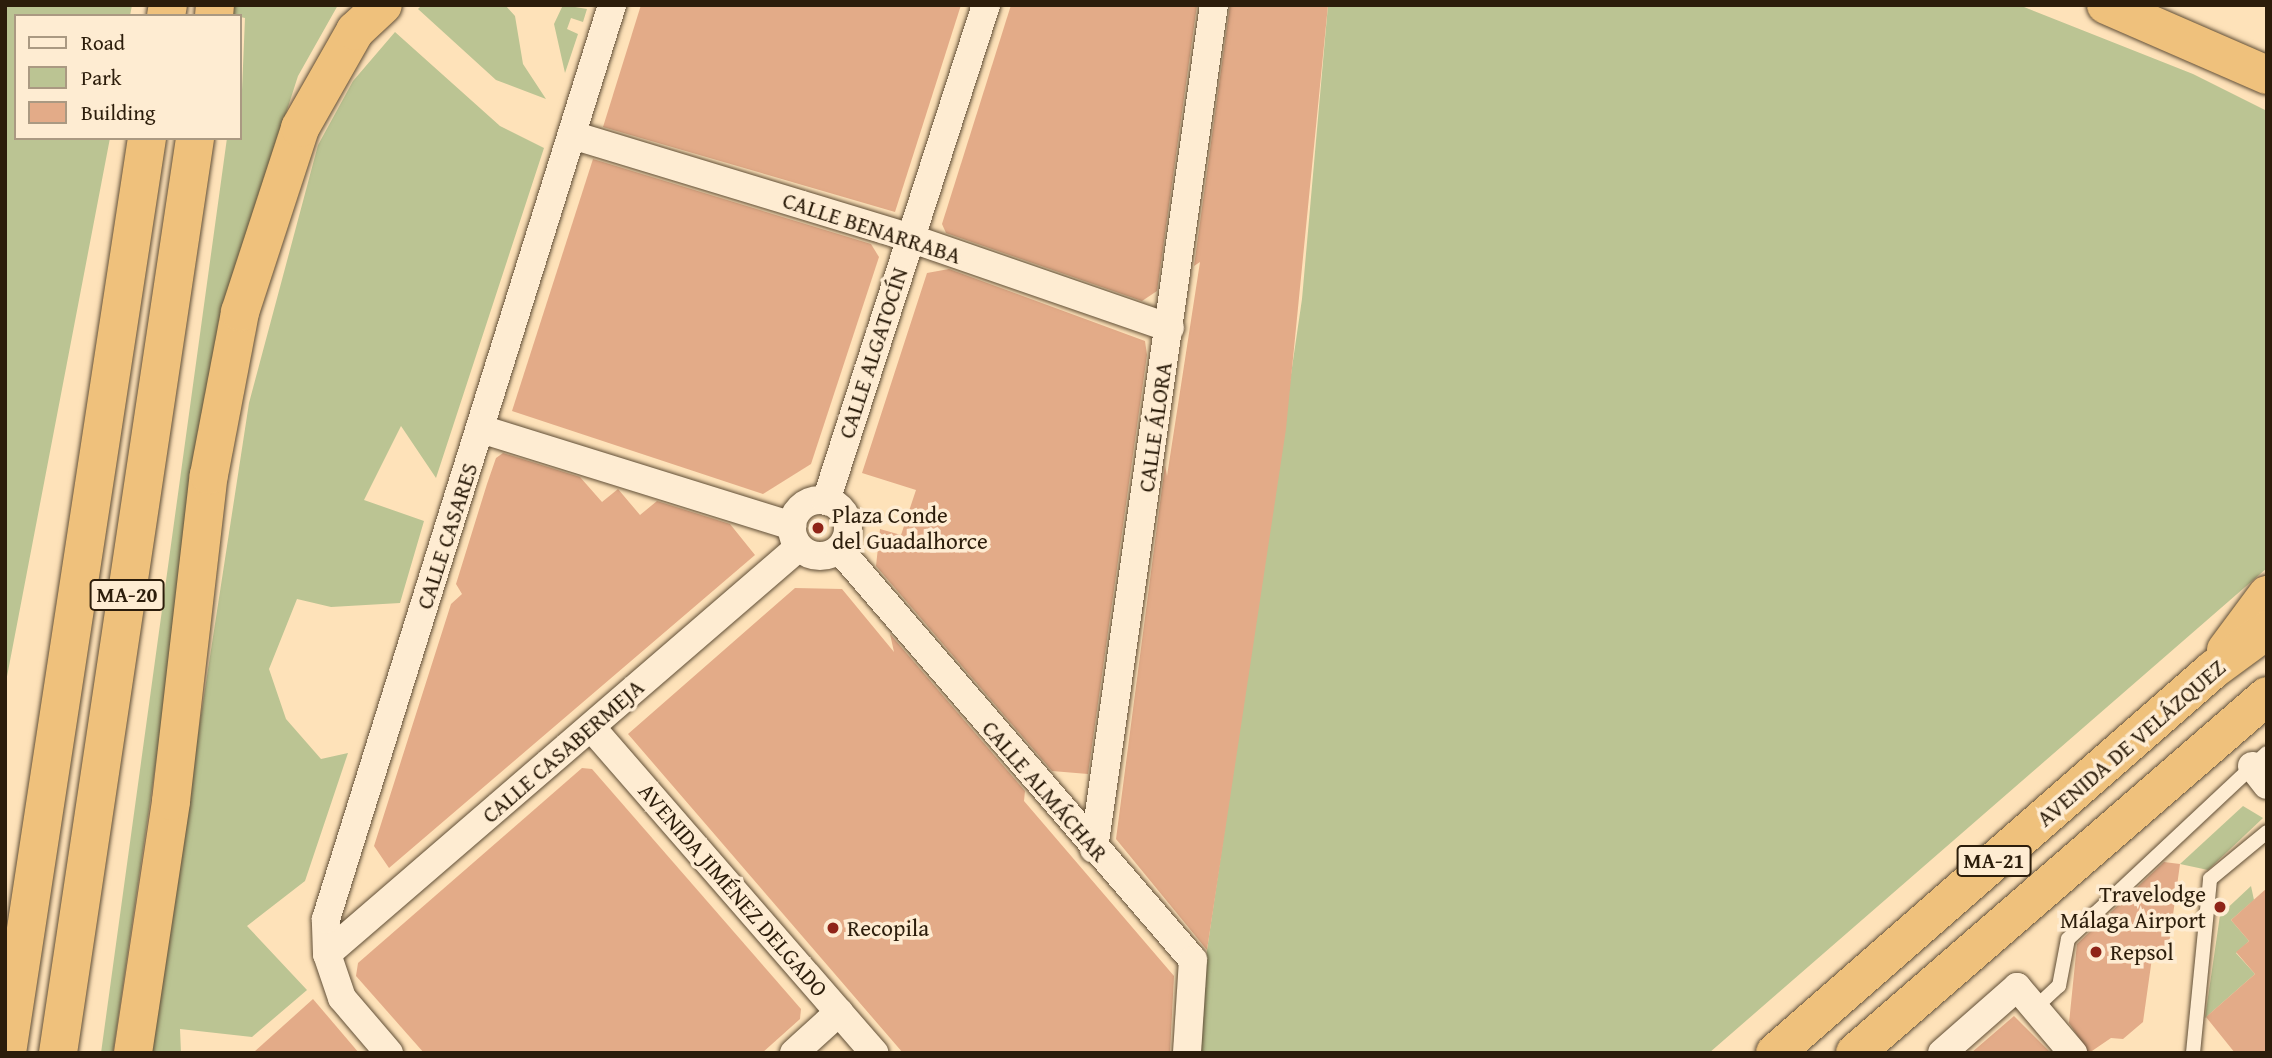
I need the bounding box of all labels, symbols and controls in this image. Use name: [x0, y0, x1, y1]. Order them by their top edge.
legend: [14, 14, 242, 140]
text: Road: [81, 27, 125, 58]
text: Park: [81, 62, 122, 93]
text: Building: [81, 97, 155, 128]
street label: CALLE BENARRABA: [779, 186, 965, 270]
street label: CALLE ALGATOCÍN: [832, 264, 914, 442]
street label: CALLE ÁLORA: [1132, 360, 1178, 494]
street label: CALLE CASARES: [410, 459, 484, 613]
place label: Plaza Conde del Guadalhorce: [832, 501, 988, 555]
marker: Plaza Conde del Guadalhorce: [810, 520, 826, 536]
road number: MA-20: [88, 578, 166, 612]
street label: AVENIDA DE VELÁZQUEZ: [2031, 654, 2231, 832]
street label: CALLE CASABERMEJA: [476, 673, 650, 829]
street label: CALLE ALMÁCHAR: [976, 715, 1114, 867]
street label: AVENIDA JIMÉNEZ DELGADO: [633, 777, 833, 1003]
road number: MA-21: [1955, 844, 2032, 878]
place label: Travelodge Málaga Airport: [2060, 880, 2206, 934]
marker: Travelodge Málaga Airport: [2212, 899, 2228, 915]
place label: Recopila: [847, 914, 929, 942]
marker: Recopila: [825, 920, 841, 936]
place label: Repsol: [2110, 938, 2174, 966]
marker: Repsol: [2088, 944, 2104, 960]

